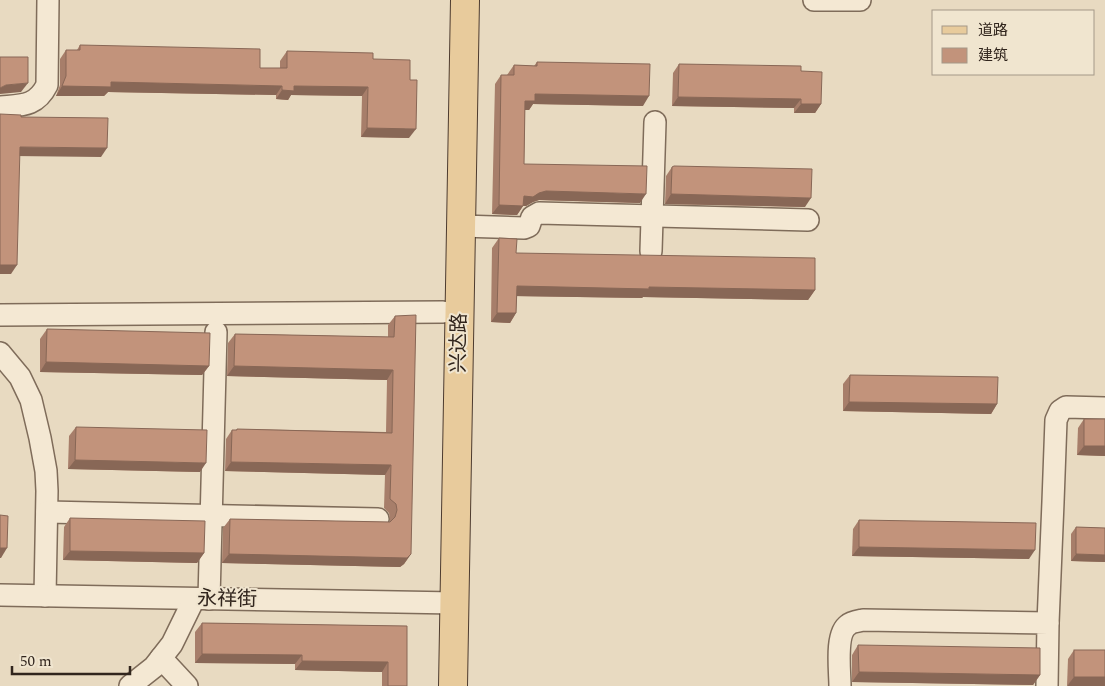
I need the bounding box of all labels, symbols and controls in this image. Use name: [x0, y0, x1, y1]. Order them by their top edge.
legend: [932, 10, 1095, 75]
text: 道路: [978, 19, 1008, 42]
text: 建筑: [978, 44, 1008, 67]
street label: 兴达路: [443, 313, 475, 373]
street label: 永祥街: [197, 583, 257, 615]
scale bar: [12, 644, 130, 676]
text: 50 m: [20, 650, 52, 673]

